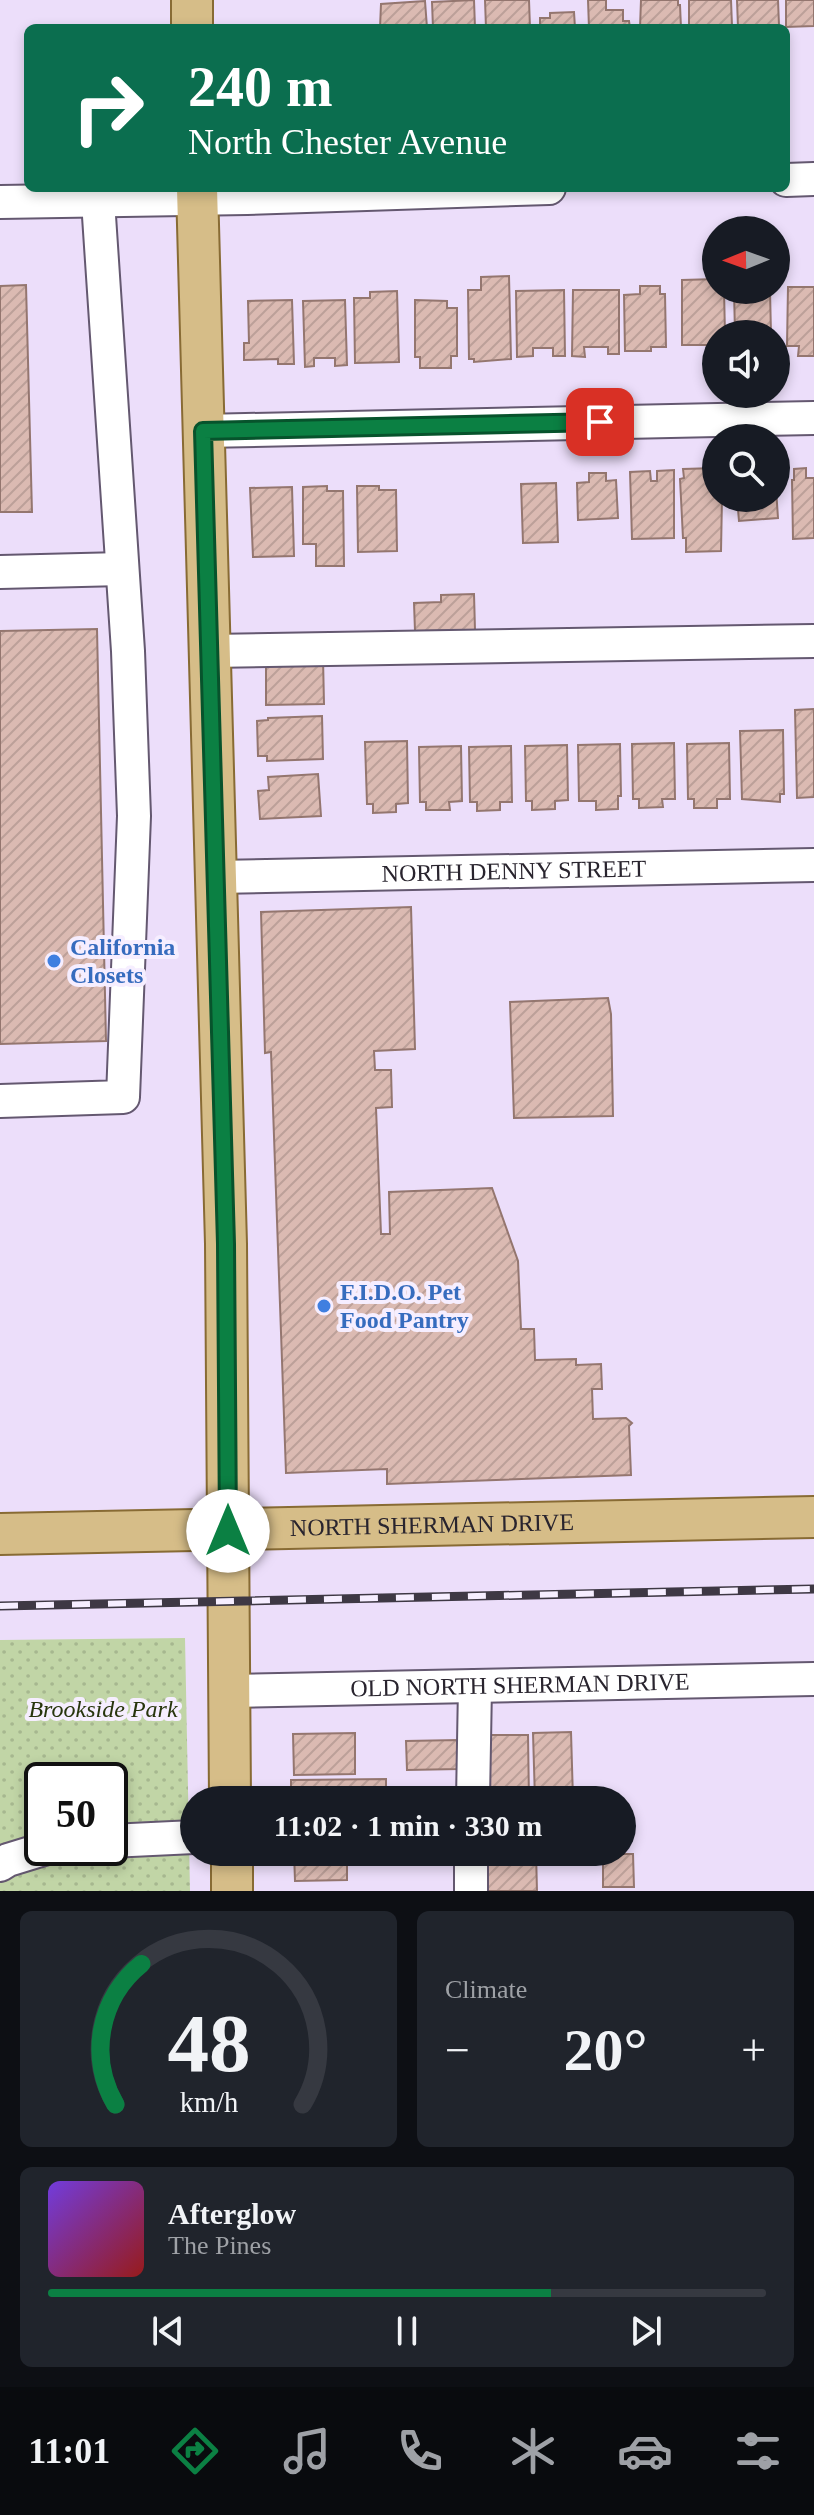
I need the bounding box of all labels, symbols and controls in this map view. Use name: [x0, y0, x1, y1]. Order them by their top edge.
icon: right: [56, 56, 160, 160]
text: 240 m: [188, 56, 333, 118]
text: North Chester Avenue: [188, 122, 507, 162]
north arrow: [702, 216, 790, 304]
map controls: [702, 216, 790, 512]
button: sound: [702, 320, 790, 408]
pin: [566, 388, 634, 456]
icon: arrive: [578, 400, 622, 444]
button: search: [702, 424, 790, 512]
street label: NORTH DENNY STREET: [381, 855, 647, 887]
place label: California Closets: [70, 934, 175, 988]
marker: California Closets: [45, 952, 63, 970]
place label: F.I.D.O. Pet Food Pantry: [340, 1279, 469, 1333]
marker: F.I.D.O. Pet Food Pantry: [315, 1297, 333, 1315]
position arrow: [186, 1489, 270, 1573]
street label: NORTH SHERMAN DRIVE: [290, 1509, 574, 1541]
street label: OLD NORTH SHERMAN DRIVE: [350, 1669, 690, 1701]
park label: Brookside Park: [28, 1696, 178, 1722]
speed limit sign: 50: [24, 1762, 128, 1866]
text: 11:02 · 1 min · 330 m: [274, 1809, 542, 1842]
text: Climate: [445, 1975, 527, 2004]
text: 48: [167, 1997, 250, 2089]
text: 20°: [564, 2017, 648, 2083]
text: −: [445, 2026, 470, 2075]
text: +: [741, 2026, 766, 2075]
text: km/h: [179, 2087, 238, 2118]
text: Afterglow: [168, 2197, 296, 2230]
text: The Pines: [168, 2231, 271, 2260]
icon: previous: [146, 2309, 190, 2353]
icon: pause: [385, 2309, 429, 2353]
icon: next: [624, 2309, 668, 2353]
icon: directions: [167, 2423, 223, 2479]
icon: music: [279, 2423, 335, 2479]
icon: phone: [392, 2423, 448, 2479]
icon: climate: [505, 2423, 561, 2479]
icon: car: [617, 2423, 673, 2479]
icon: filters: [730, 2423, 786, 2479]
text: 11:01: [28, 2431, 110, 2471]

